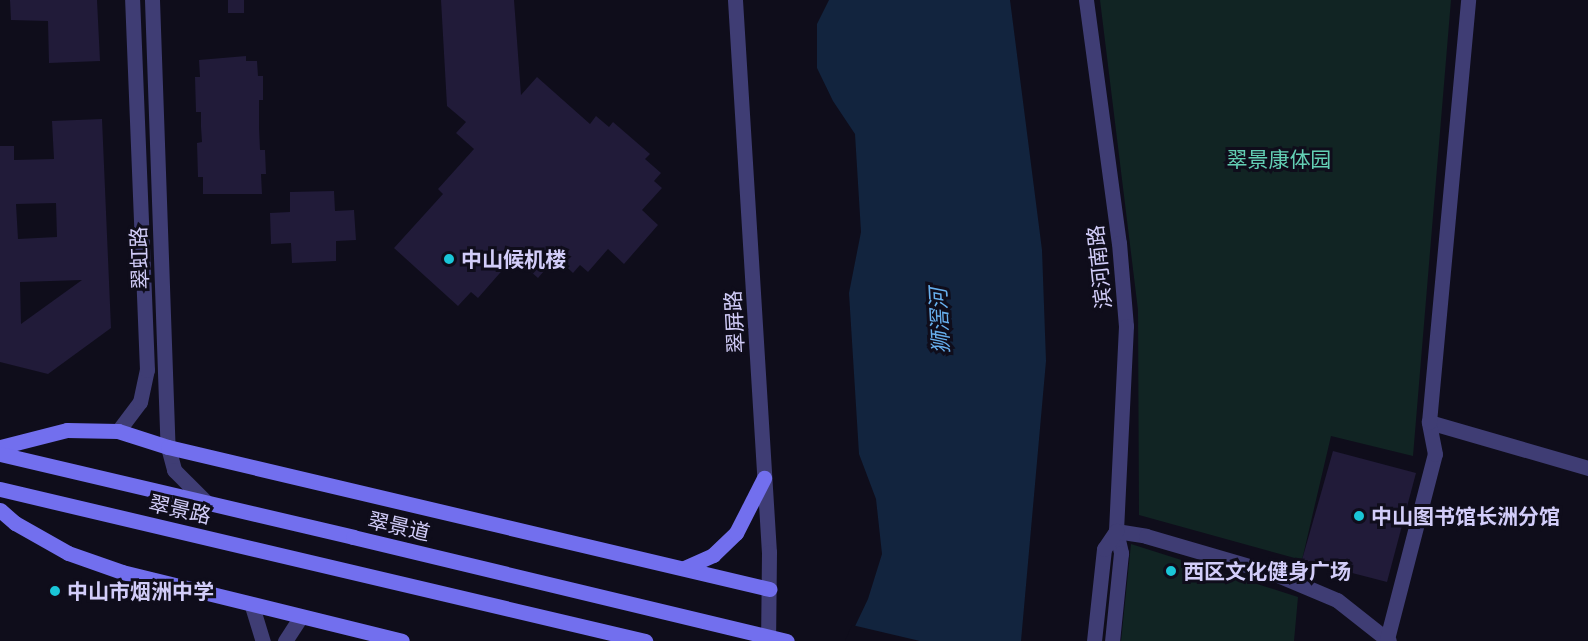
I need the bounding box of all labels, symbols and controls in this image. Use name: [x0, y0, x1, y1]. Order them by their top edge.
park label: 翠景康体园: [1227, 146, 1331, 172]
street label: 滨河南路: [1082, 224, 1116, 310]
street label: 翠虹路: [125, 226, 153, 290]
place label: 中山候机楼: [461, 246, 566, 272]
marker: 中山候机楼: [442, 252, 456, 266]
water label: 狮滘河: [924, 287, 954, 355]
street label: 翠屏路: [720, 290, 748, 354]
street label: 翠景路: [146, 490, 214, 528]
place label: 中山图书馆长洲分馆: [1371, 503, 1560, 529]
street label: 翠景道: [365, 507, 433, 545]
marker: 中山图书馆长洲分馆: [1352, 509, 1366, 523]
place label: 西区文化健身广场: [1183, 558, 1351, 584]
marker: 西区文化健身广场: [1164, 564, 1178, 578]
place label: 中山市烟洲中学: [67, 578, 214, 604]
marker: 中山市烟洲中学: [48, 584, 62, 598]

